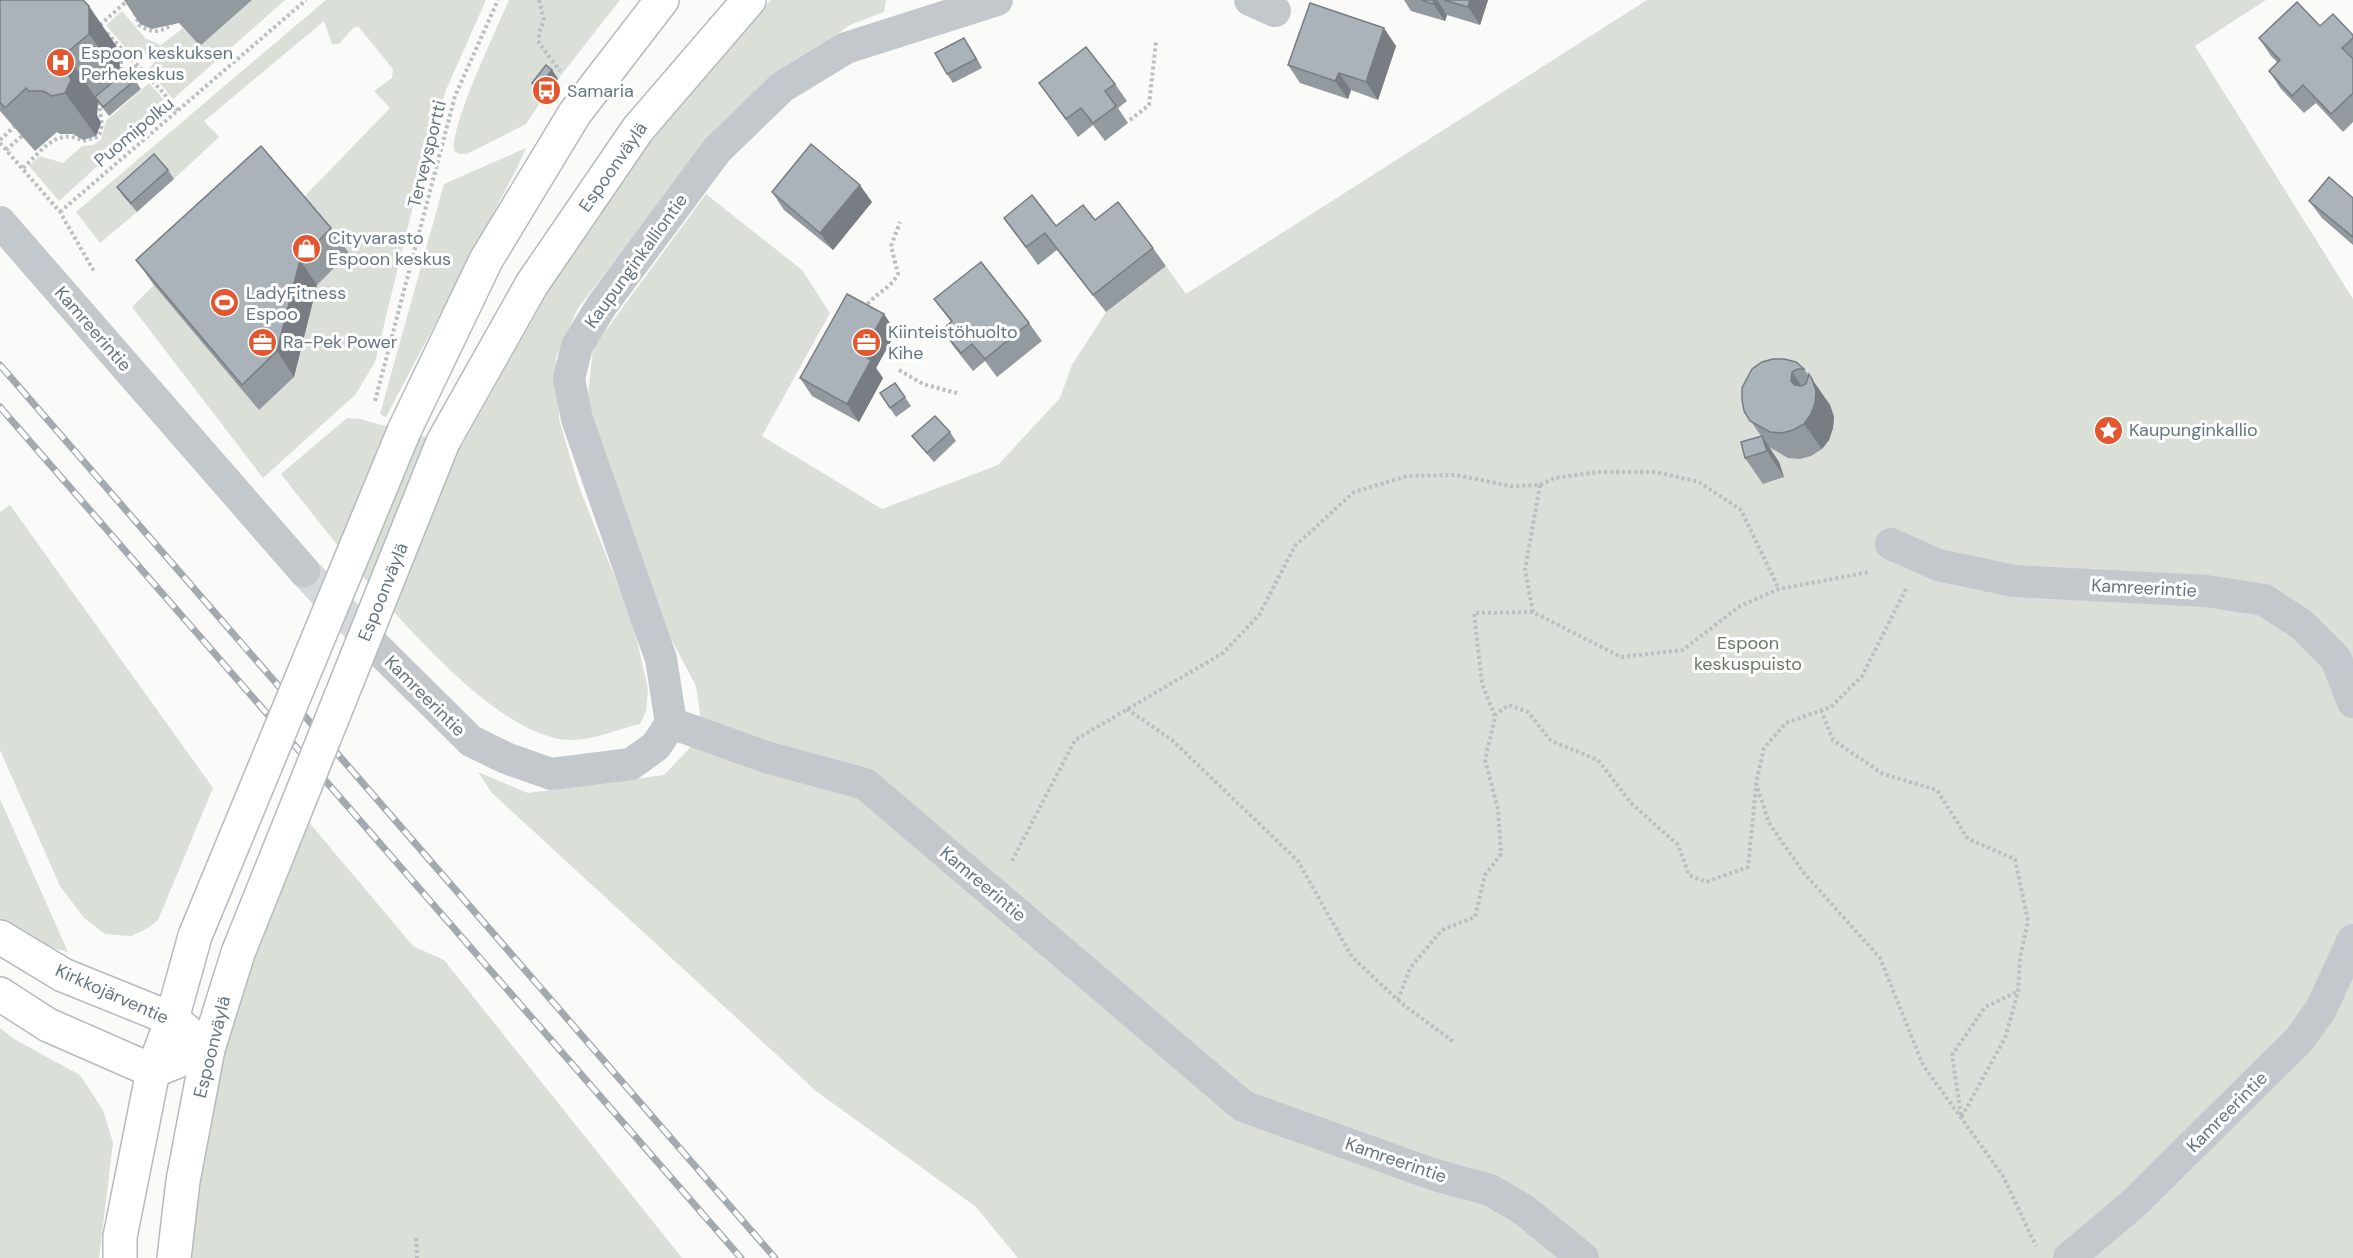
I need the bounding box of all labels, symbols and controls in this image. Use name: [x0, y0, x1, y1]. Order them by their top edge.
place label: Espoon keskuksen Perhekeskus: [81, 41, 233, 86]
hospital icon: Espoon keskuksen Perhekeskus: [44, 47, 76, 79]
bus stop icon: Samaria: [530, 75, 562, 107]
place label: Samaria: [567, 79, 634, 103]
street label: Puomipolku: [89, 92, 179, 172]
street label: Terveysportti: [402, 98, 452, 210]
street label: Espoonväylä: [573, 117, 653, 217]
street label: Kaupunginkalliontie: [579, 189, 693, 333]
place label: Cityvarasto Espoon keskus: [328, 226, 451, 271]
shop icon: Cityvarasto Espoon keskus: [291, 232, 323, 264]
street label: Kamreerintie: [49, 281, 137, 377]
place label: LadyFitness Espoo: [246, 281, 346, 326]
sports icon: LadyFitness Espoo: [209, 287, 241, 319]
place label: Kiinteistöhuolto Kihe: [888, 320, 1018, 365]
office icon: Ra-Pek Power: [246, 326, 278, 358]
office icon: Kiinteistöhuolto Kihe: [851, 326, 883, 358]
place label: Ra-Pek Power: [283, 330, 398, 354]
place icon: Kaupunginkallio: [2092, 414, 2124, 446]
place label: Kaupunginkallio: [2129, 418, 2258, 442]
street label: Espoonväylä: [352, 539, 414, 645]
street label: Kamreerintie: [2091, 573, 2197, 603]
park label: Espoon keskuspuisto: [1694, 631, 1802, 676]
street label: Kamreerintie: [379, 650, 471, 742]
street label: Kamreerintie: [935, 841, 1031, 927]
street label: Kirkkojärventie: [52, 958, 172, 1030]
street label: Espoonväylä: [188, 993, 236, 1101]
street label: Kamreerintie: [2181, 1066, 2273, 1158]
street label: Kamreerintie: [1342, 1131, 1450, 1189]

